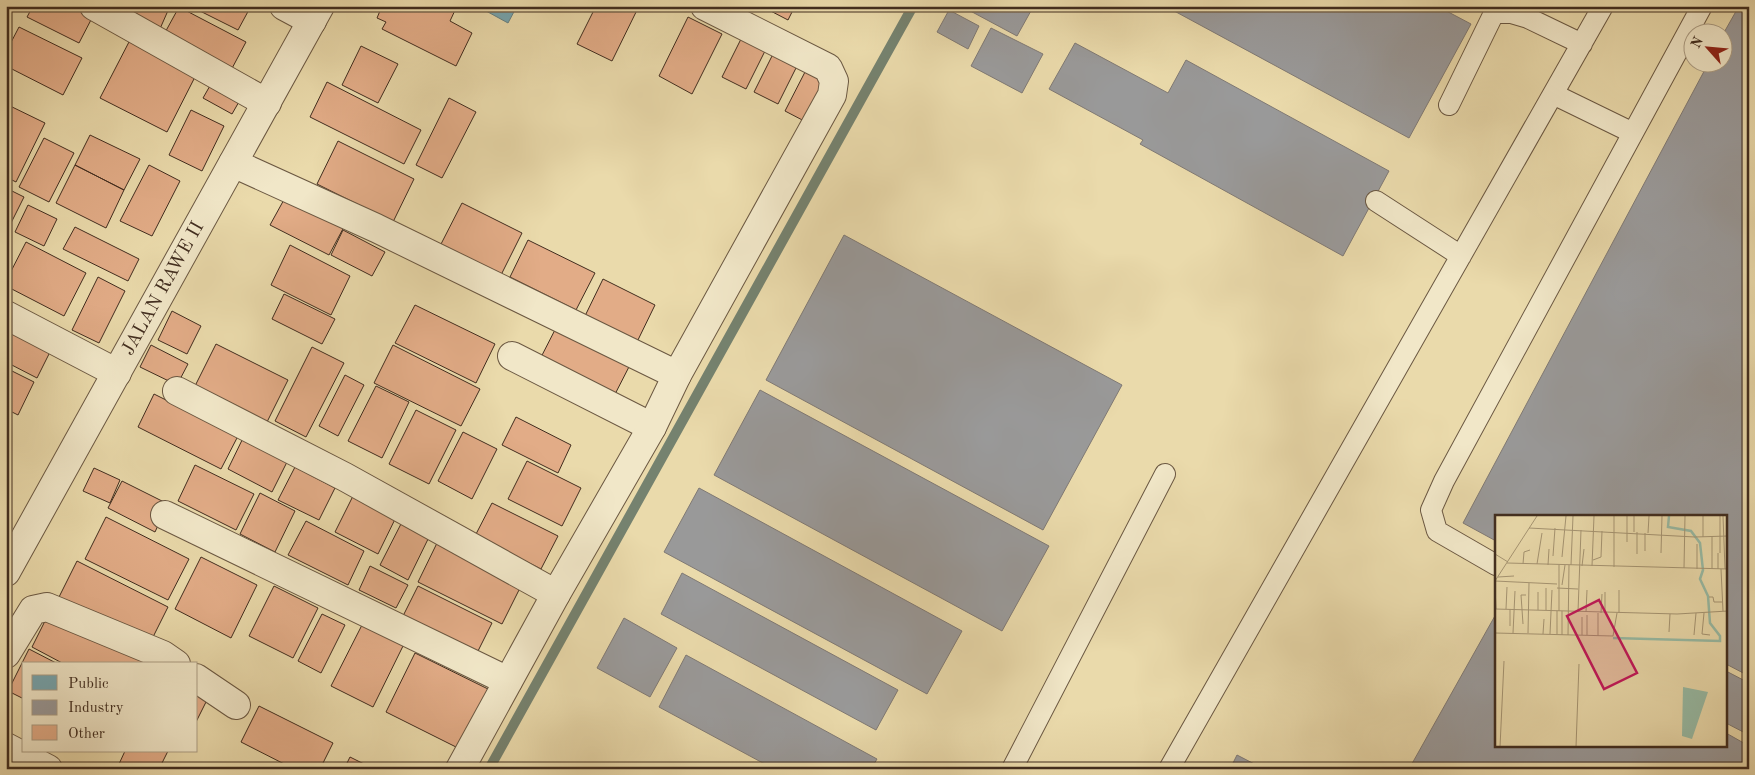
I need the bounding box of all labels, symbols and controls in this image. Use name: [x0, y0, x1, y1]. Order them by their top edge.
north arrow: [1682, 22, 1732, 72]
text: N: [1689, 34, 1706, 50]
street label: JALAN RAWE II: [119, 219, 208, 359]
inset map: [1495, 515, 1728, 748]
legend: [22, 662, 198, 752]
text: Public: [68, 677, 109, 692]
text: Industry: [68, 701, 124, 716]
text: Other: [68, 727, 105, 742]

